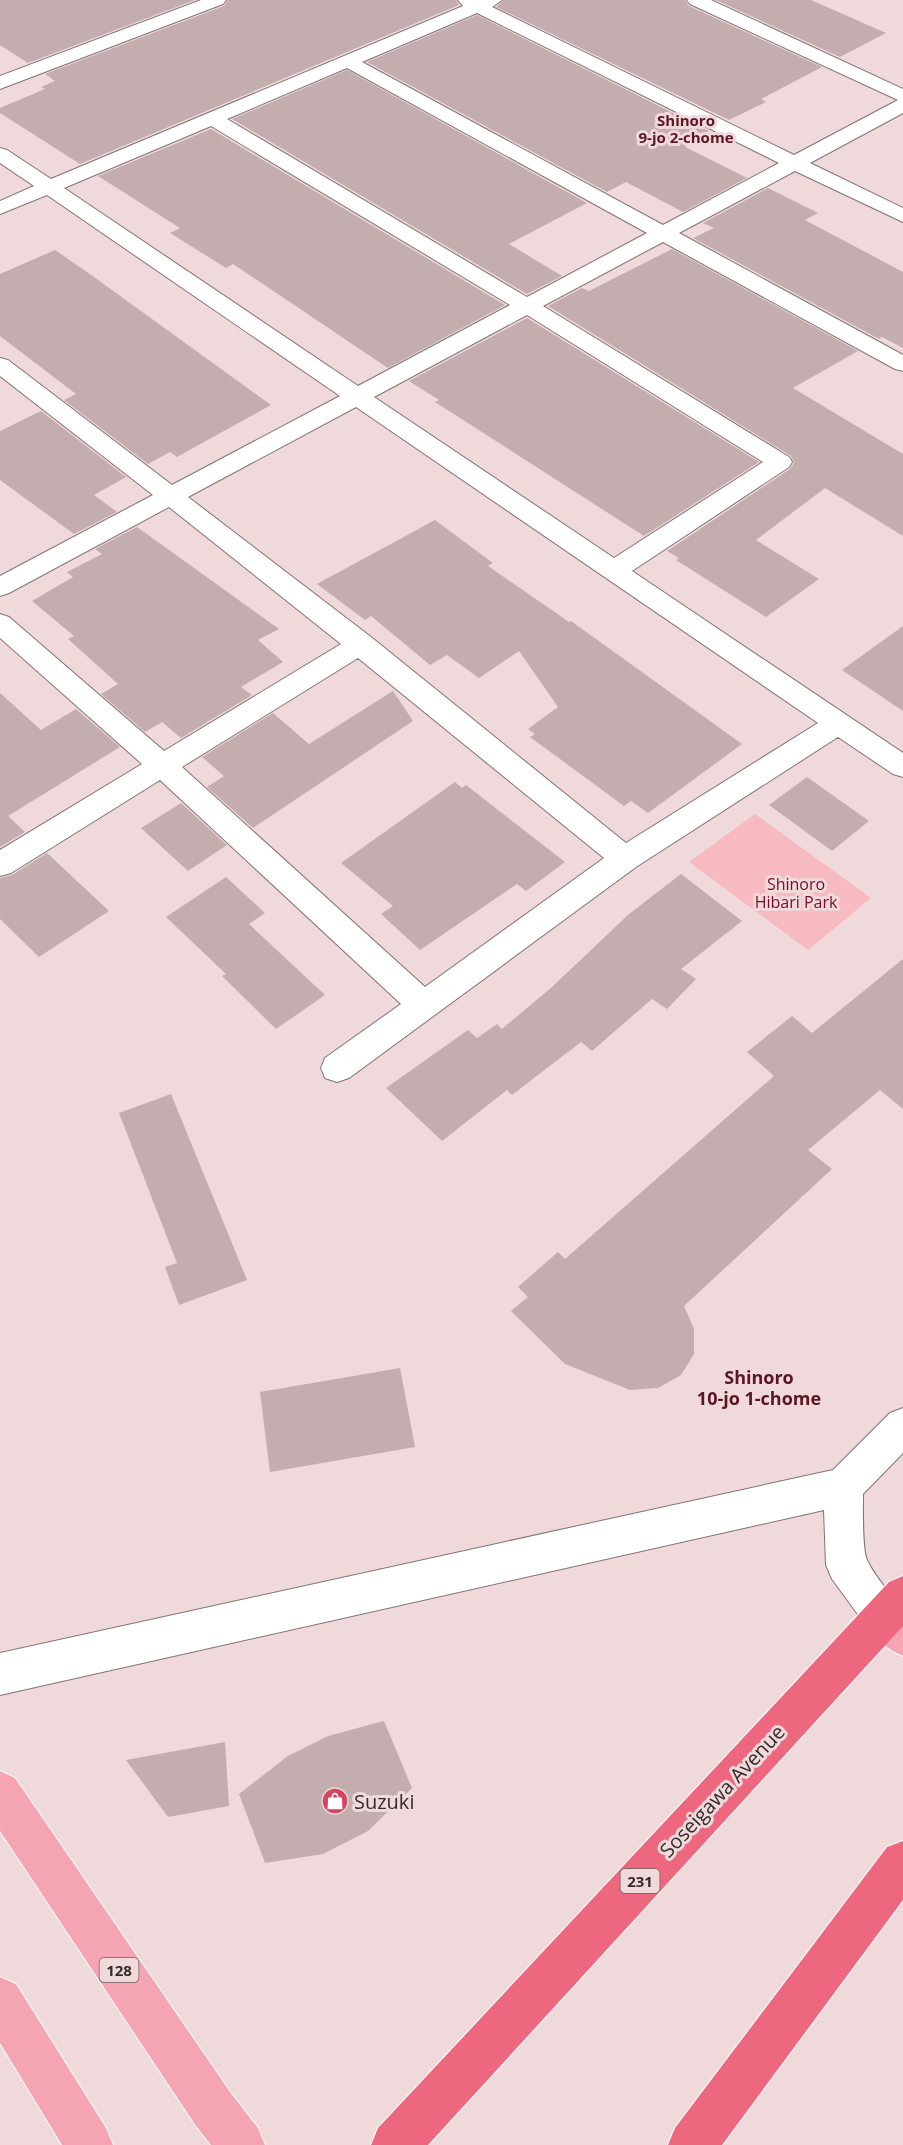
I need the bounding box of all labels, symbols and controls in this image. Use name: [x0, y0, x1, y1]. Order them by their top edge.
district label: Shinoro 9-jo 2-chome: [638, 110, 734, 147]
park label: Shinoro Hibari Park: [755, 873, 838, 913]
district label: Shinoro 10-jo 1-chome: [697, 1365, 821, 1410]
street label: Soseigawa Avenue: [653, 1719, 791, 1863]
shop icon: Suzuki: [320, 1786, 350, 1816]
place label: Suzuki: [354, 1788, 414, 1815]
road number: 231: [620, 1869, 660, 1893]
road number: 128: [100, 1958, 138, 1982]

